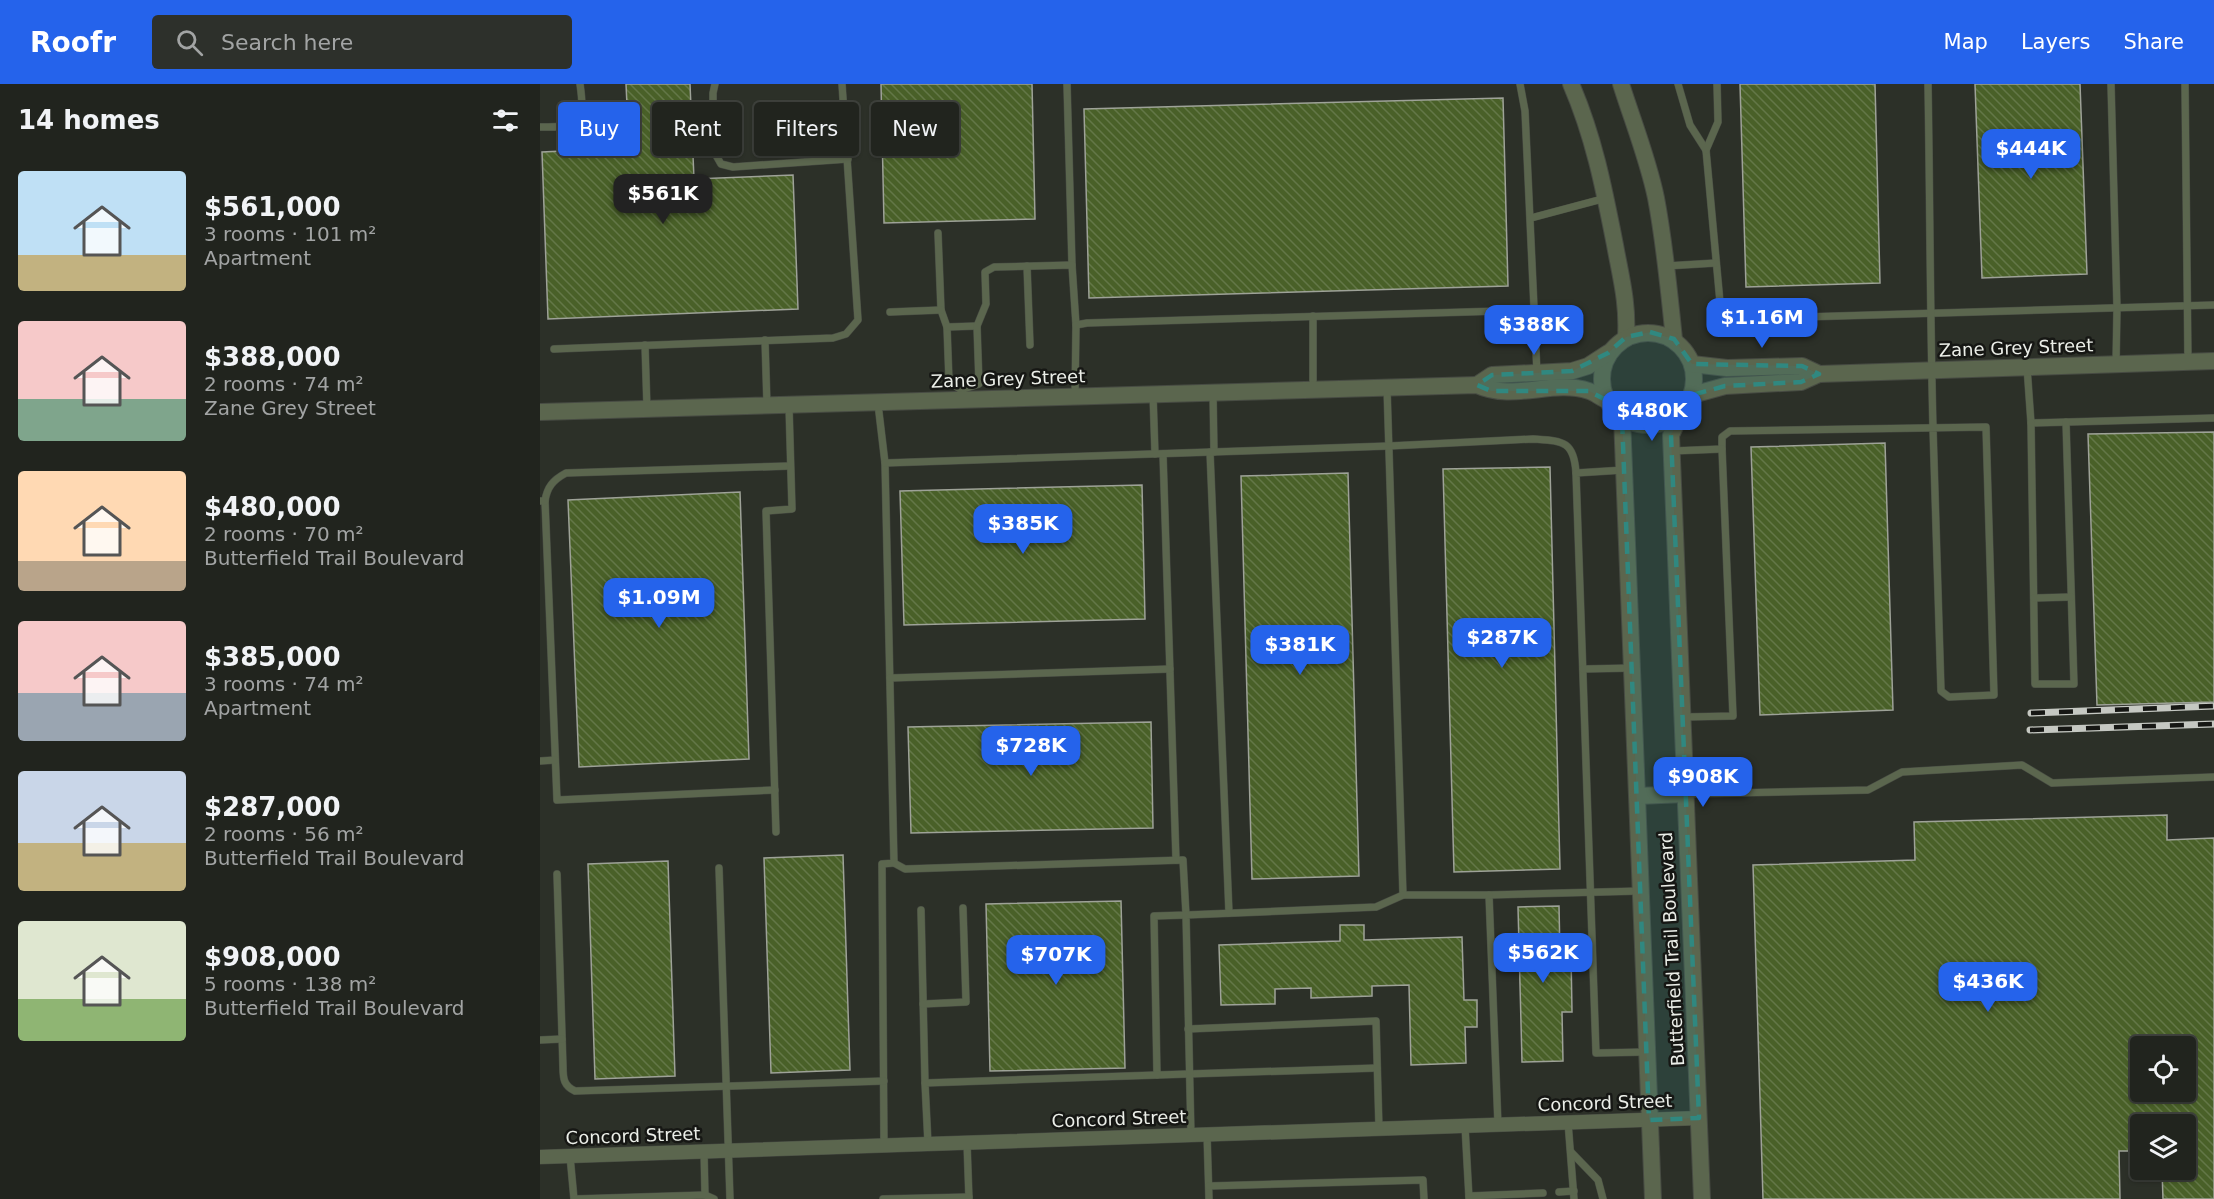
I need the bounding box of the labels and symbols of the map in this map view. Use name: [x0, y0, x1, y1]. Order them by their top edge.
pin: $444K: [1989, 129, 2073, 180]
pin: $561K: [621, 174, 705, 225]
pin: $1.16M: [1713, 298, 1811, 349]
pin: $388K: [1492, 305, 1576, 356]
street label: Zane Grey Street: [1938, 334, 2094, 361]
street label: Zane Grey Street: [930, 365, 1086, 392]
pin: $480K: [1610, 391, 1694, 442]
pin: $385K: [981, 504, 1065, 555]
pin: $1.09M: [610, 578, 708, 629]
pin: $287K: [1460, 618, 1544, 669]
pin: $381K: [1258, 625, 1342, 676]
pin: $728K: [989, 726, 1073, 777]
pin: $908K: [1661, 757, 1745, 808]
street label: Butterfield Trail Boulevard: [1655, 831, 1688, 1067]
pin: $562K: [1501, 933, 1585, 984]
pin: $707K: [1014, 935, 1098, 986]
pin: $436K: [1946, 962, 2030, 1013]
street label: Concord Street: [1537, 1090, 1673, 1115]
street label: Concord Street: [1051, 1106, 1187, 1131]
street label: Concord Street: [565, 1123, 701, 1148]

